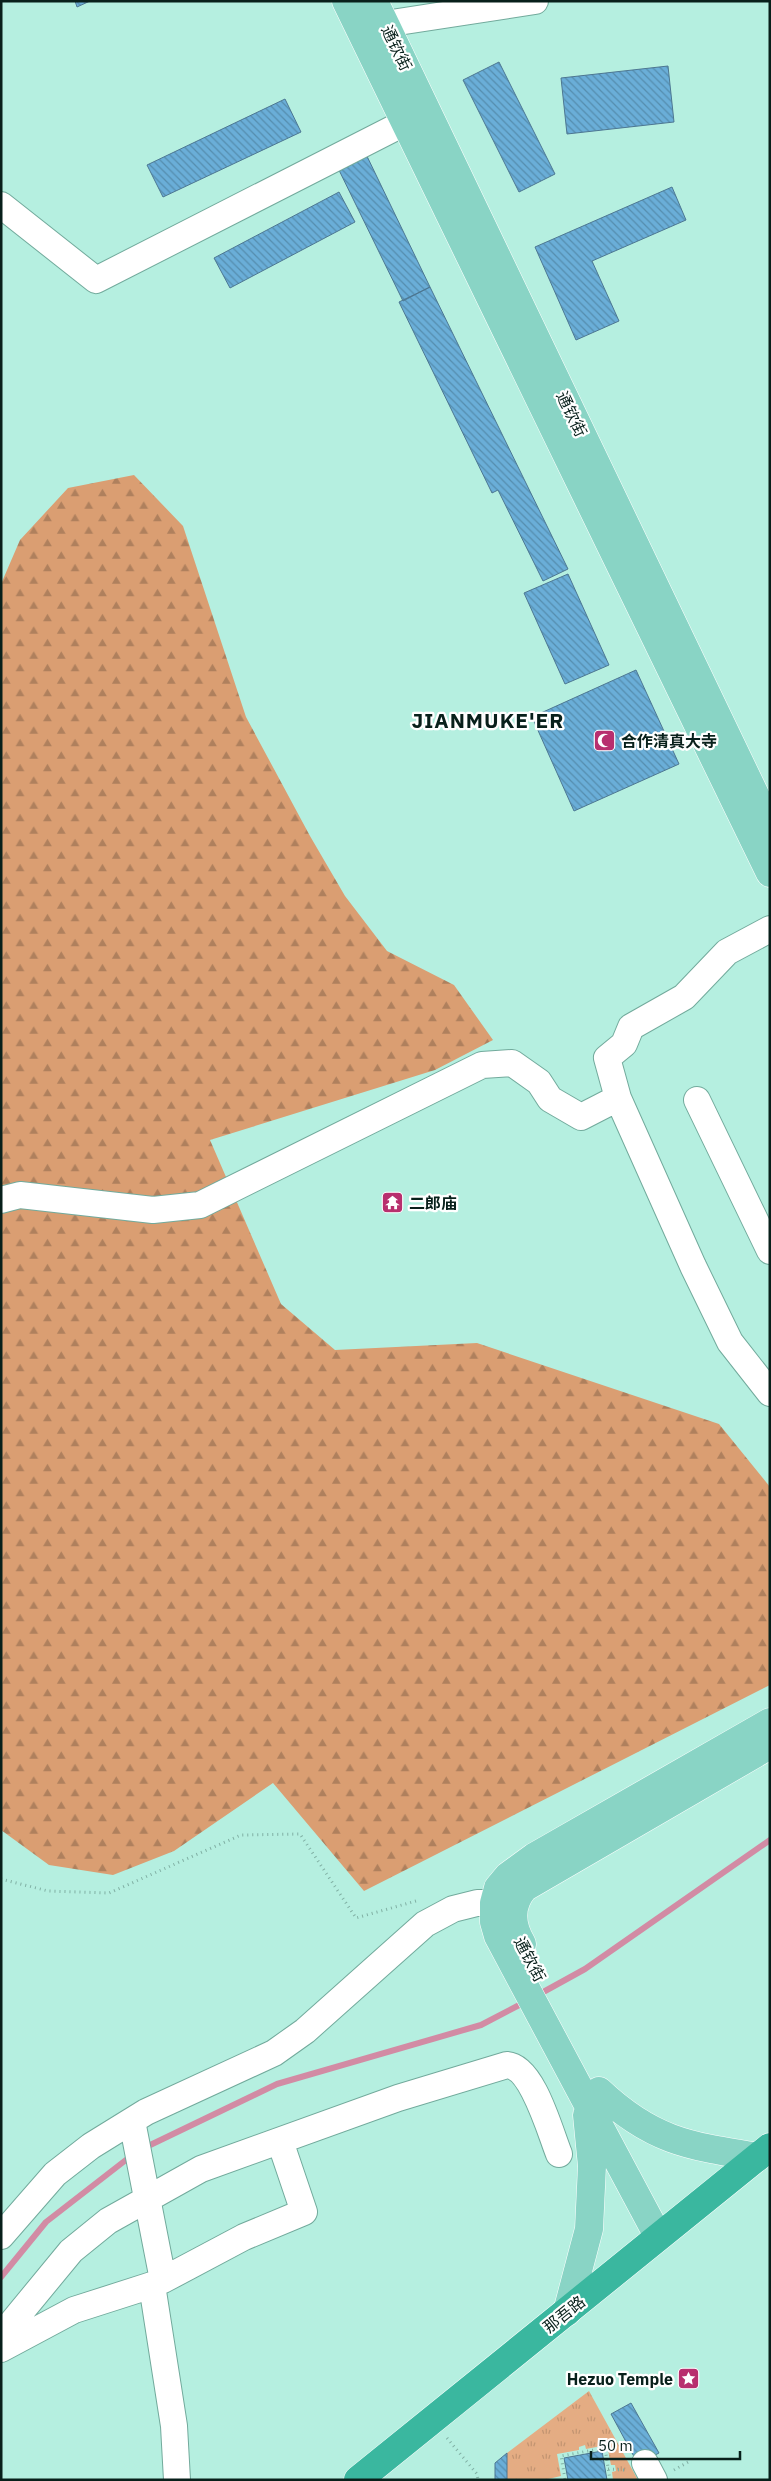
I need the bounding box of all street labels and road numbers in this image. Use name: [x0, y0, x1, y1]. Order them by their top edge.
street label: 通钦街: [377, 22, 417, 74]
street label: 通钦街: [552, 388, 592, 440]
street label: 通钦街: [510, 1933, 550, 1985]
street label: 那吾路: [539, 2291, 589, 2337]

